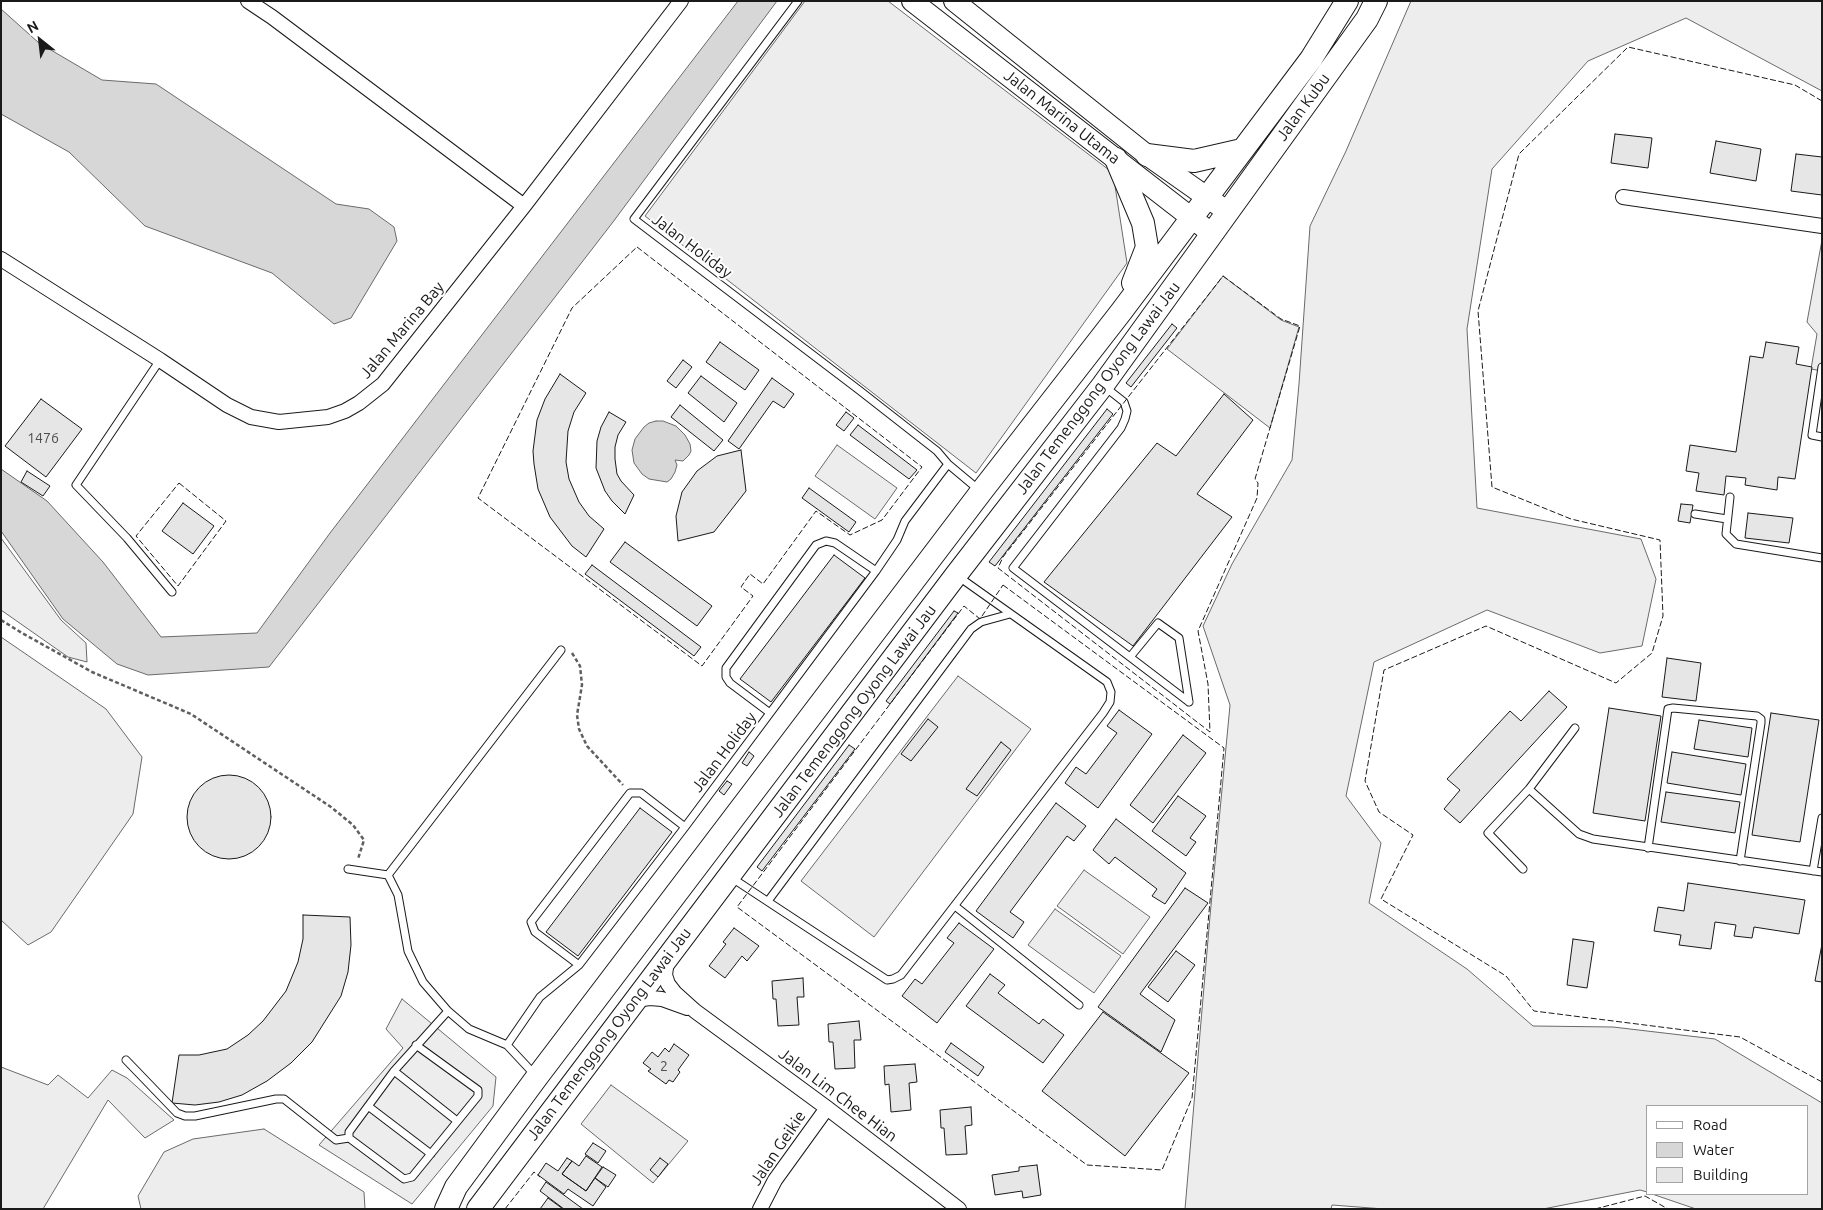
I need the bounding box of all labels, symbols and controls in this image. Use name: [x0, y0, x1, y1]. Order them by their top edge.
north arrow: [15, 15, 65, 65]
text: N: [24, 17, 41, 36]
street label: Jalan Marina Utama: [1000, 66, 1124, 168]
street label: Jalan Kubu: [1272, 70, 1334, 144]
street label: Jalan Holiday: [648, 210, 736, 282]
street label: Jalan Marina Bay: [356, 278, 448, 382]
street label: Jalan Temenggong Oyong Lawai Jau: [1012, 278, 1184, 498]
house number: 1476: [27, 430, 59, 446]
street label: Jalan Temenggong Oyong Lawai Jau: [768, 601, 940, 821]
street label: Jalan Holiday: [688, 708, 760, 796]
street label: Jalan Temenggong Oyong Lawai Jau: [523, 924, 695, 1144]
street label: Jalan Lim Chee Hian: [775, 1044, 901, 1146]
house number: 2: [660, 1058, 668, 1074]
legend: [1646, 1105, 1808, 1195]
street label: Jalan Geikie: [746, 1107, 810, 1189]
text: Road: [1693, 1116, 1728, 1133]
text: Water: [1693, 1141, 1734, 1158]
text: Building: [1693, 1166, 1748, 1183]

